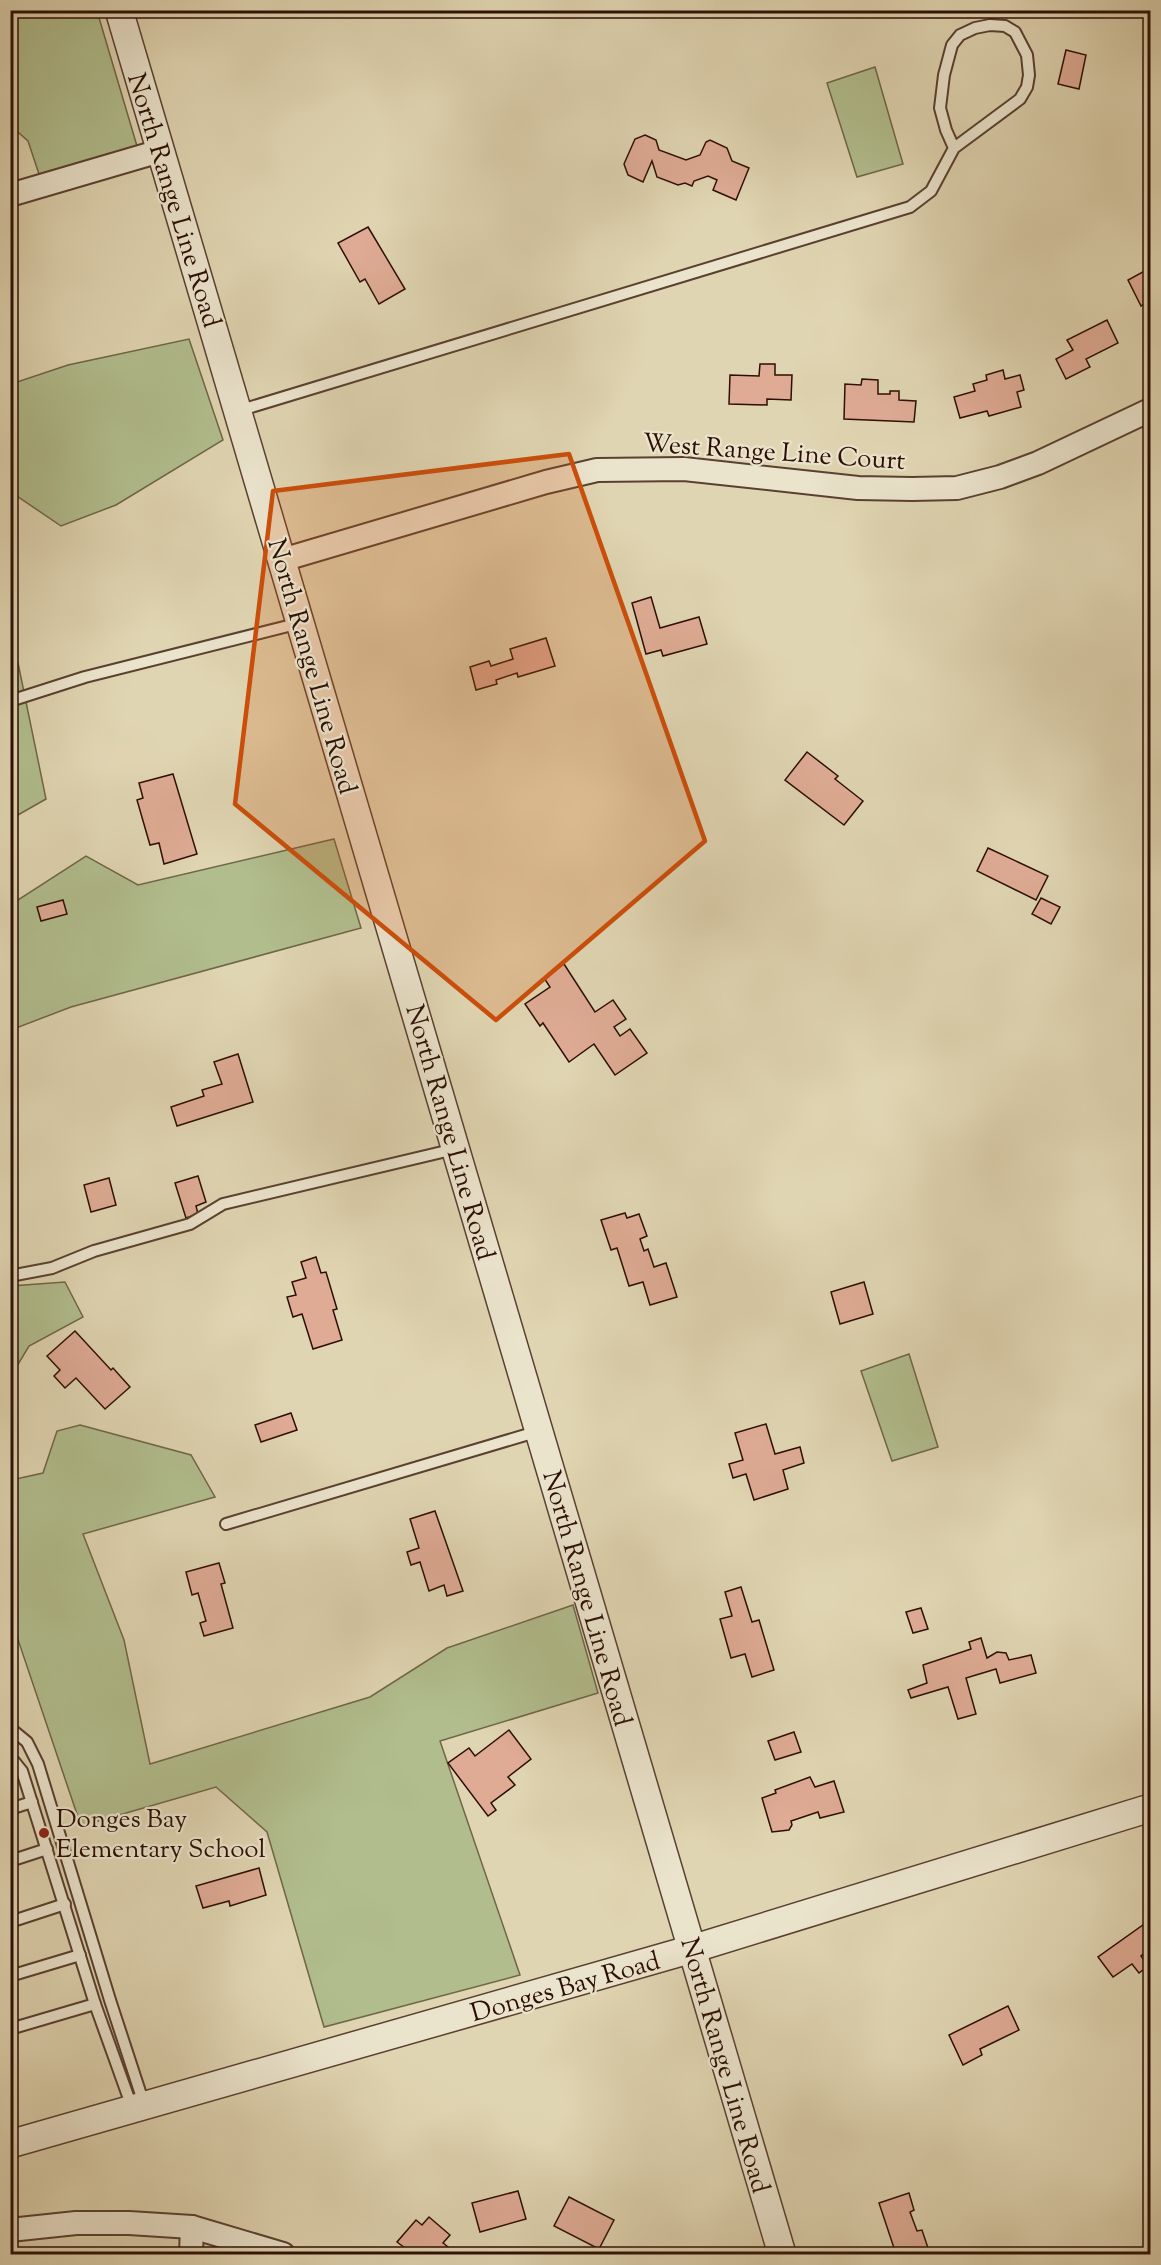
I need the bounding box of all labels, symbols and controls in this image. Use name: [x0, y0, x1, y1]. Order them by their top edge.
street label: North Range Line Road: [116, 69, 229, 333]
street label: West Range Line Court: [641, 426, 906, 481]
street label: North Range Line Road: [256, 535, 365, 799]
street label: North Range Line Road: [394, 1001, 503, 1265]
street label: North Range Line Road: [531, 1467, 640, 1731]
place label: Donges Bay Elementary School: [56, 1802, 266, 1869]
marker: Donges Bay Elementary School: [37, 1826, 51, 1840]
street label: North Range Line Road: [669, 1934, 778, 2198]
street label: Donges Bay Road: [467, 1944, 665, 2033]

